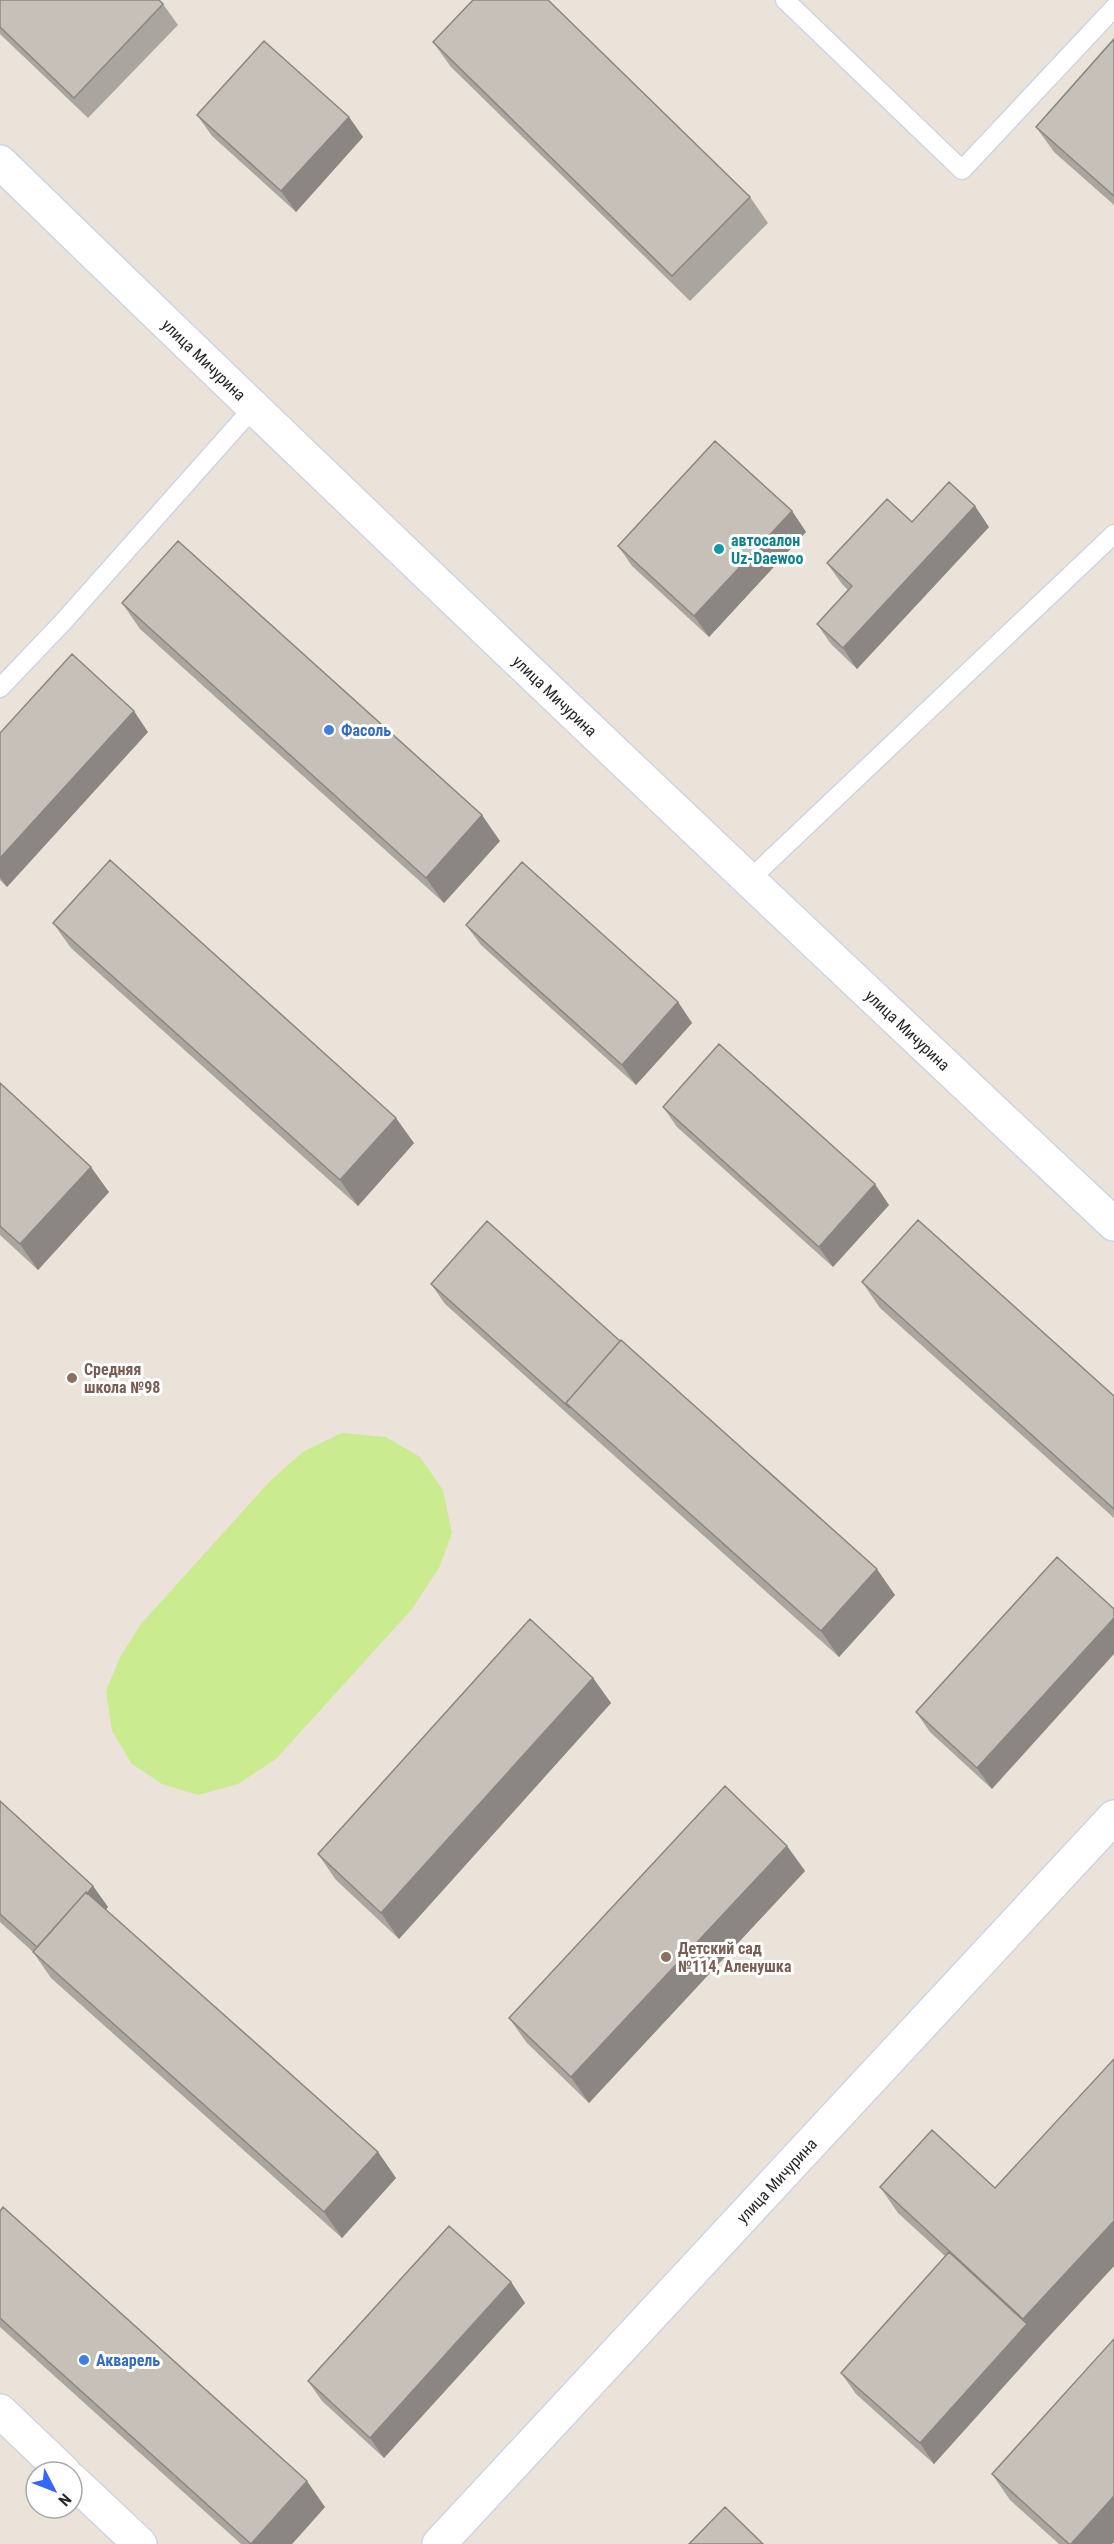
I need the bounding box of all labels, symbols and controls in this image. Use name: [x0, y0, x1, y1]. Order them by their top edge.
street label: улица Мичурина: [158, 315, 249, 405]
place label: автосалон Uz-Daewoo: [731, 531, 803, 568]
marker: автосалон Uz-Daewoo: [712, 542, 726, 556]
street label: улица Мичурина: [509, 652, 601, 741]
place label: Фасоль: [341, 721, 391, 740]
marker: Фасоль: [322, 723, 336, 737]
street label: улица Мичурина: [861, 986, 954, 1075]
place label: Средняя школа №98: [84, 1360, 160, 1397]
marker: Средняя школа №98: [65, 1371, 79, 1385]
place label: Детский сад №114, Аленушка: [678, 1939, 792, 1976]
marker: Детский сад №114, Аленушка: [659, 1950, 673, 1964]
street label: улица Мичурина: [733, 2134, 821, 2227]
place label: Акварель: [96, 2351, 160, 2370]
marker: Акварель: [77, 2353, 91, 2367]
north arrow: [24, 2460, 84, 2520]
text: N: [54, 2490, 75, 2510]

